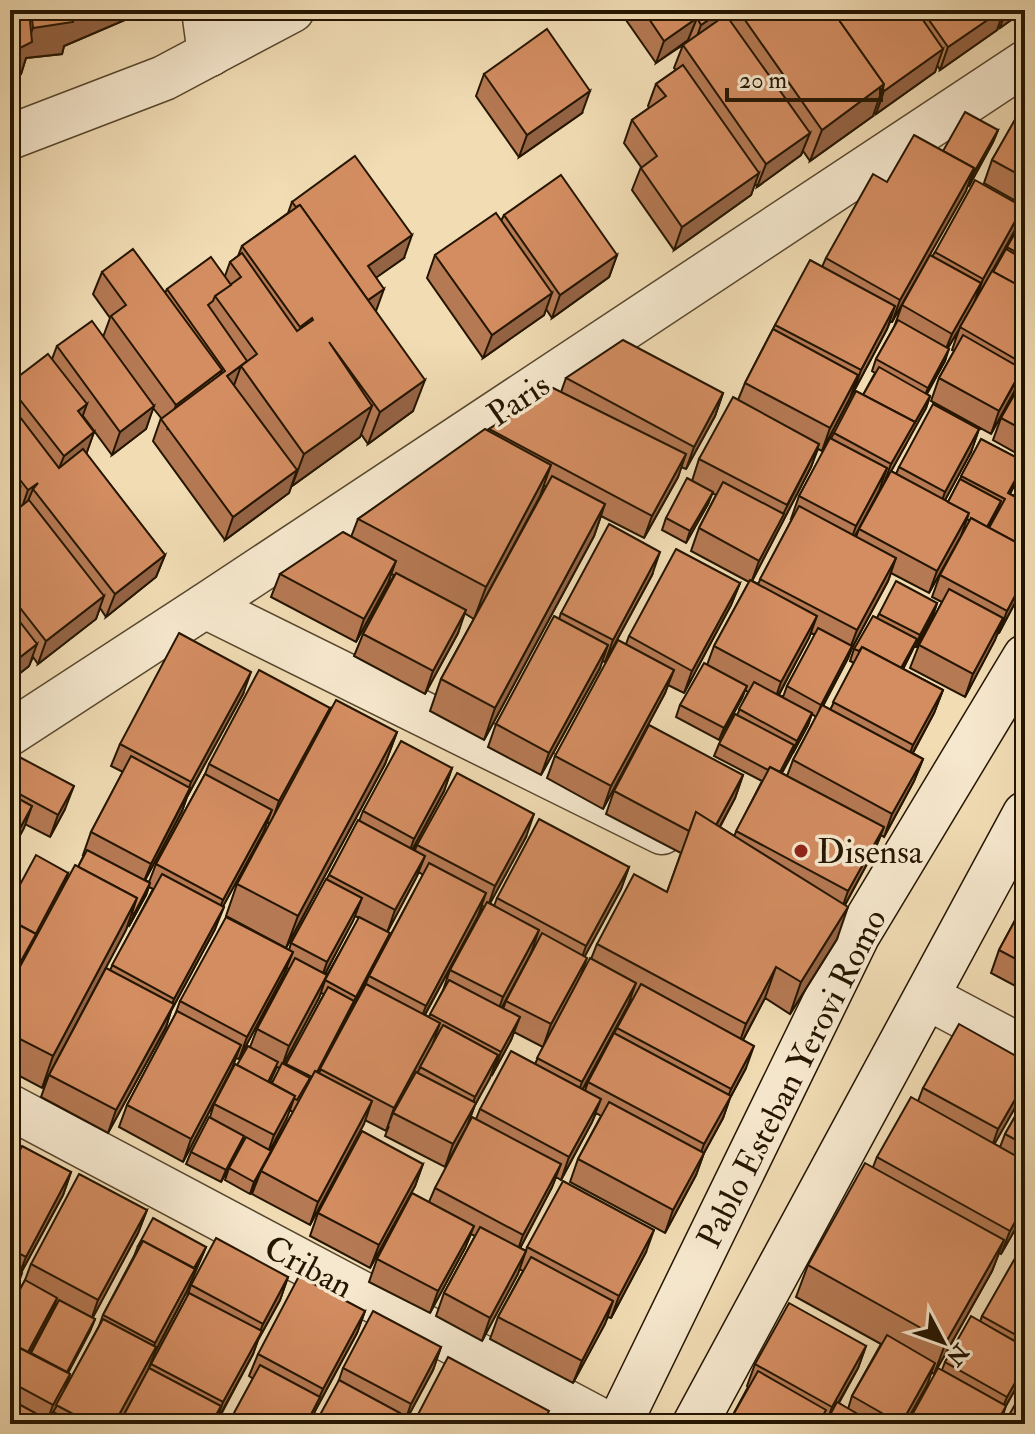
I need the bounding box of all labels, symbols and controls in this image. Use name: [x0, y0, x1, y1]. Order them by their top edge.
scale bar: [727, 52, 881, 102]
text: 20 m: [739, 65, 788, 96]
street label: Paris: [479, 364, 558, 437]
place label: Disensa: [817, 831, 924, 874]
marker: Disensa: [792, 842, 810, 860]
street label: Pablo Esteban Yerovi Romo: [688, 902, 897, 1256]
street label: Criban: [257, 1226, 360, 1308]
north arrow: [903, 1302, 983, 1382]
text: N: [940, 1337, 975, 1371]

